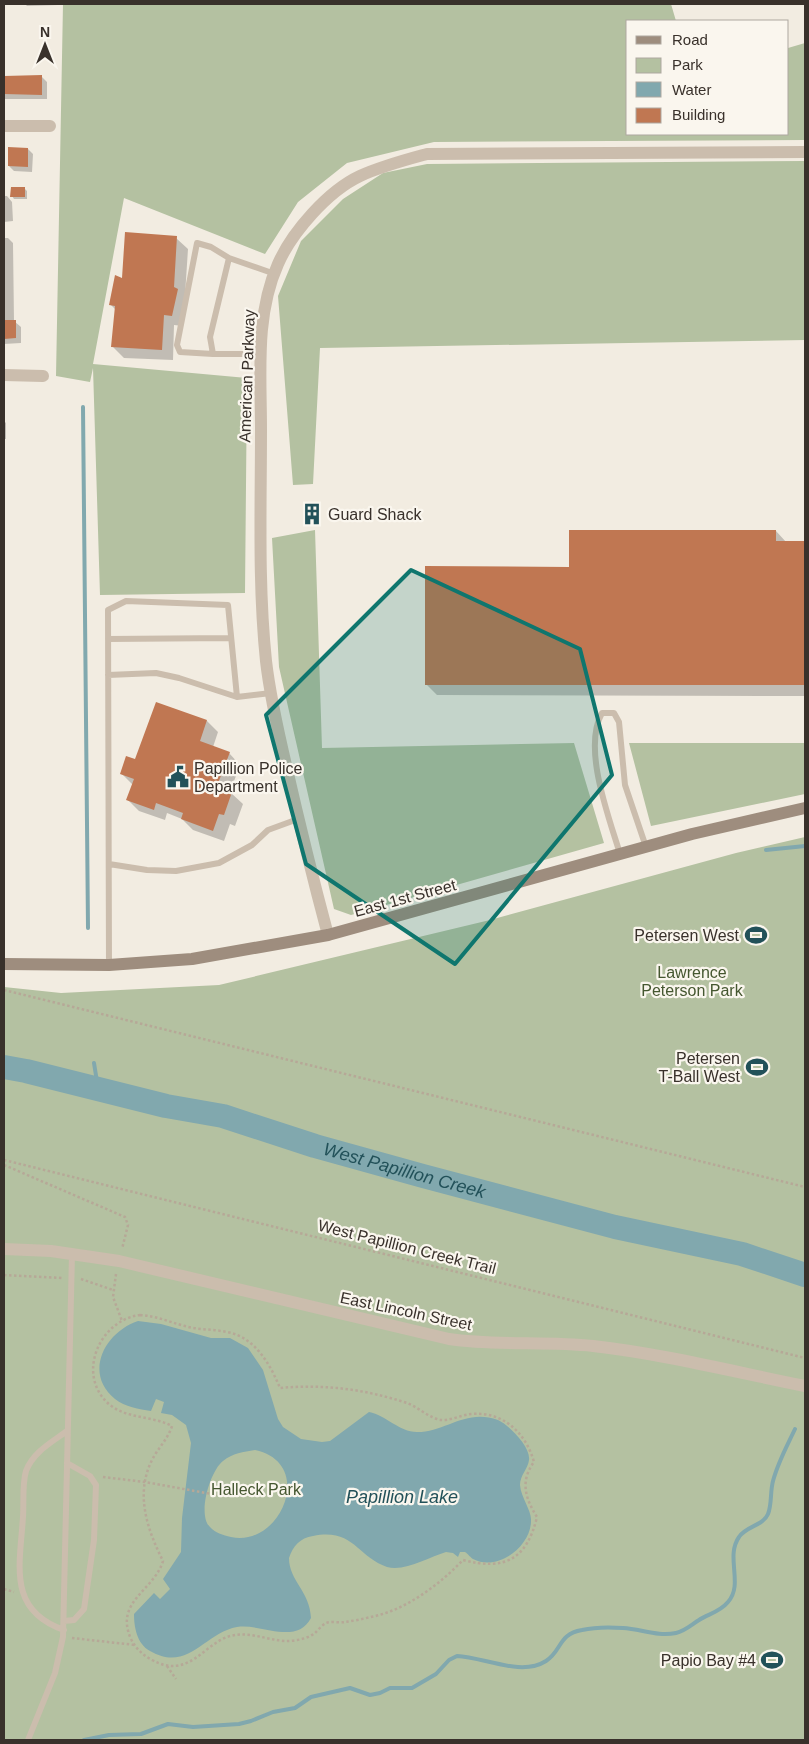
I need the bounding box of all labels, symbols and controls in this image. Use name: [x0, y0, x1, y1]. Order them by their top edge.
north arrow: [20, 20, 70, 70]
legend: [626, 20, 789, 135]
text: N: [40, 24, 50, 40]
text: Road: [672, 31, 708, 48]
text: Park: [672, 56, 703, 73]
text: Water: [672, 81, 711, 98]
text: Building: [672, 106, 725, 123]
street label: American Parkway: [236, 309, 258, 443]
building icon: Guard Shack: [299, 501, 325, 527]
place label: Guard Shack: [328, 506, 422, 523]
place label: Papillion Police Department: [194, 760, 303, 795]
public building icon: Papillion Police Department: [165, 764, 191, 790]
street label: East 1st Street: [352, 876, 458, 920]
sports icon: Petersen West: [743, 922, 769, 948]
place label: Petersen West: [634, 927, 740, 944]
park label: Lawrence Peterson Park: [641, 964, 744, 999]
place label: Petersen T-Ball West: [659, 1050, 741, 1085]
sports icon: Petersen T-Ball West: [744, 1054, 770, 1080]
water label: West Papillion Creek: [321, 1139, 488, 1202]
street label: West Papillion Creek Trail: [316, 1217, 498, 1277]
street label: East Lincoln Street: [339, 1289, 474, 1333]
park label: Halleck Park: [211, 1481, 302, 1498]
water label: Papillion Lake: [346, 1487, 458, 1507]
sports icon: Papio Bay #4: [759, 1647, 785, 1673]
place label: Papio Bay #4: [661, 1652, 756, 1669]

